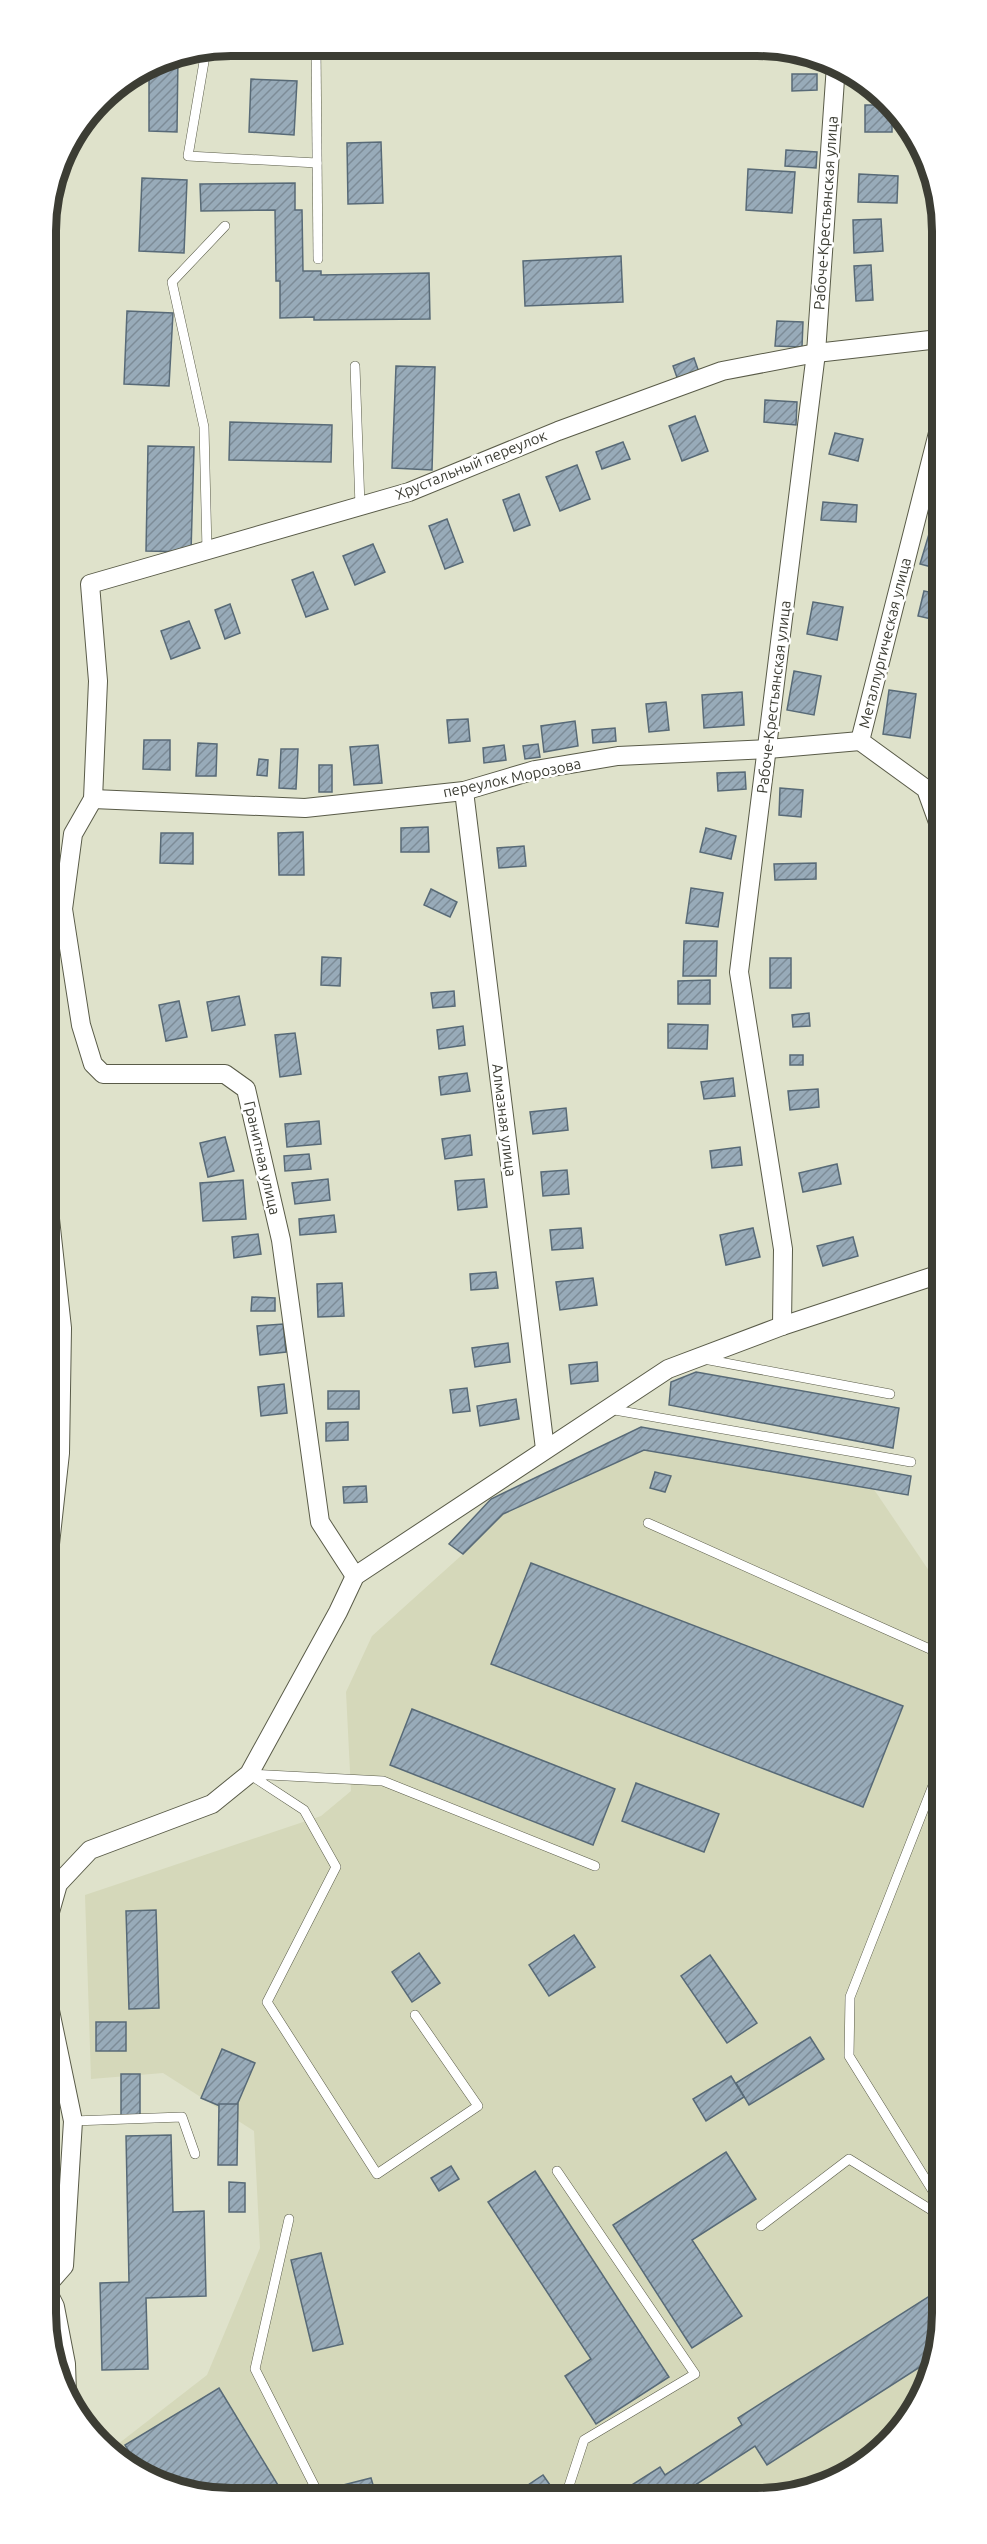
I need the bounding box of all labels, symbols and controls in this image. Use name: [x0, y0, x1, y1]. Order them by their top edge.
street label: Рабоче-Крестьянская улица: [810, 115, 841, 311]
street label: Хрустальный переулок: [393, 426, 549, 503]
street label: Металлургическая улица: [855, 556, 914, 730]
street label: Рабоче-Крестьянская улица: [753, 599, 794, 794]
street label: переулок Морозова: [441, 755, 583, 800]
street label: Алмазная улица: [489, 1062, 520, 1177]
street label: Гранитная улица: [241, 1099, 284, 1216]

